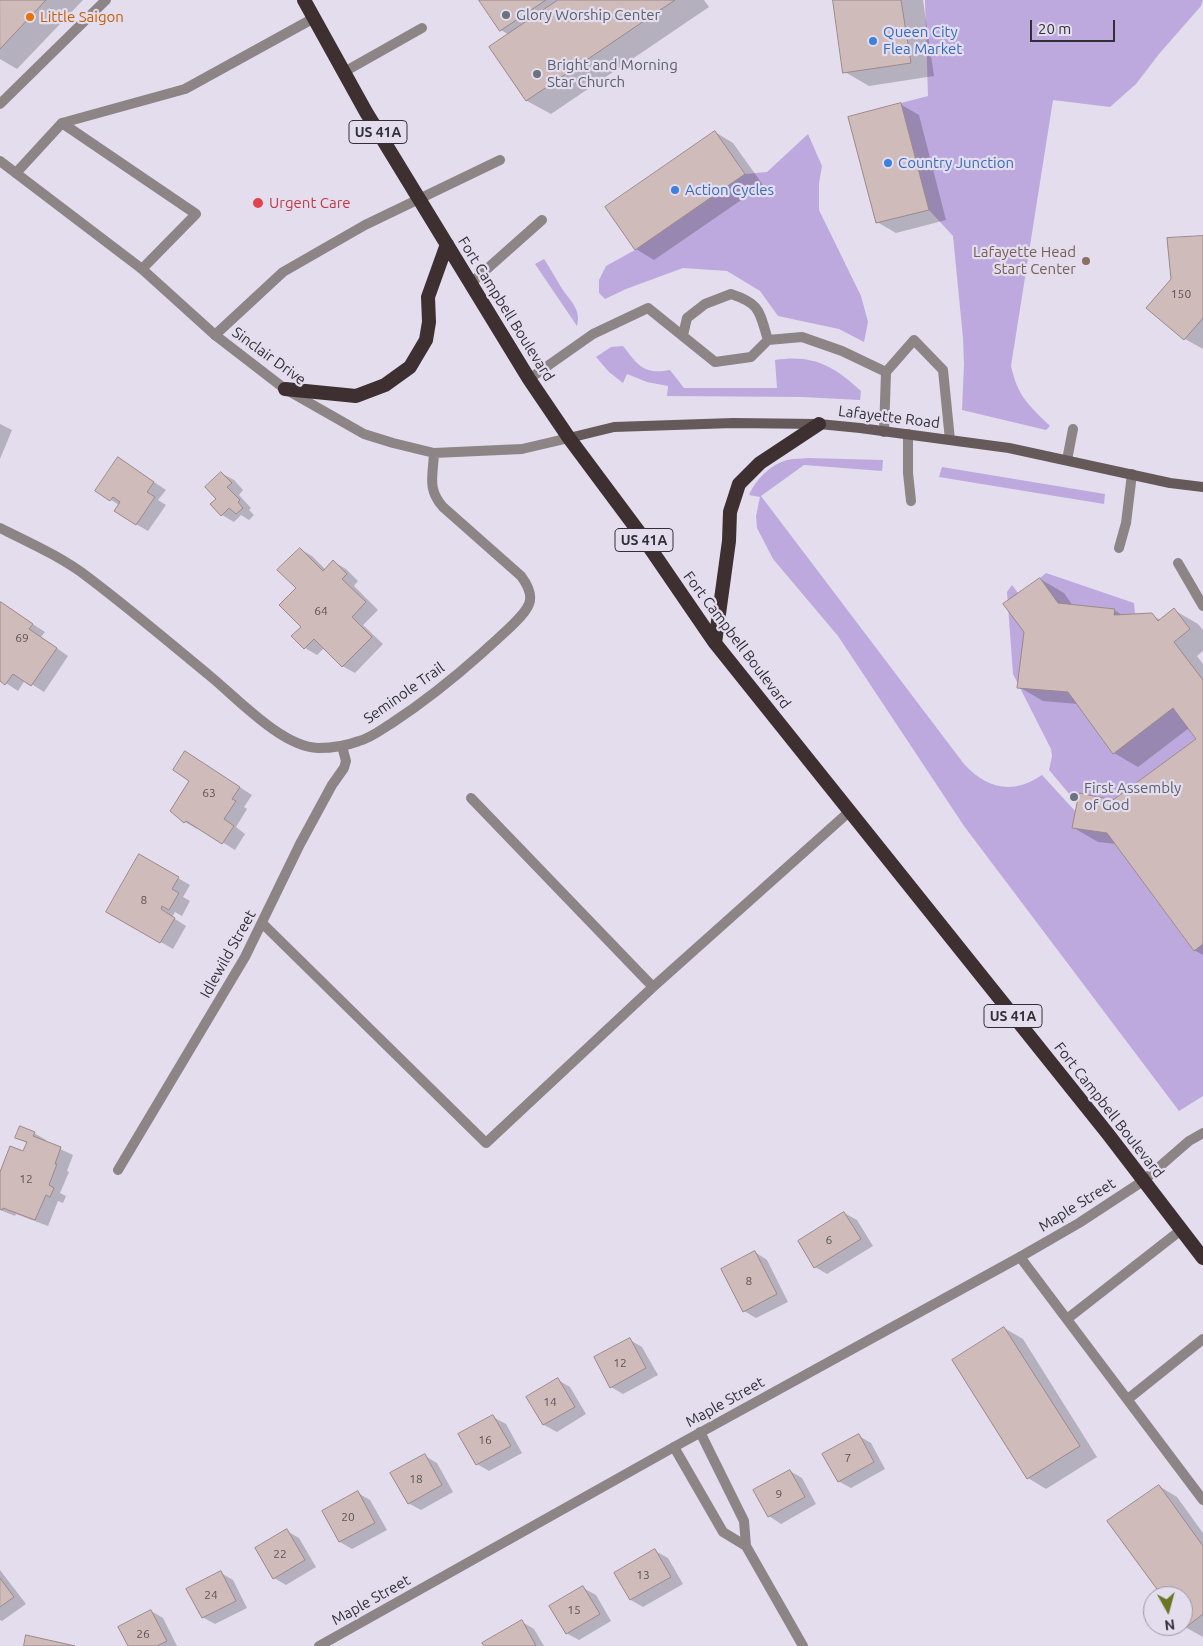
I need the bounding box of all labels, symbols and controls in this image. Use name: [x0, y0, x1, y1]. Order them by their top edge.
place label: Glory Worship Center: [516, 6, 660, 24]
place label: Little Saigon: [40, 8, 124, 26]
marker: Glory Worship Center: [500, 9, 512, 21]
scale bar: [1033, 10, 1118, 42]
marker: Little Saigon: [24, 11, 36, 23]
text: 20 m: [1038, 20, 1071, 37]
place label: Queen City Flea Market: [883, 23, 962, 58]
marker: Queen City Flea Market: [867, 35, 879, 47]
place label: Bright and Morning Star Church: [547, 56, 678, 91]
marker: Bright and Morning Star Church: [531, 68, 543, 80]
road number: US 41A: [349, 120, 407, 144]
place label: Country Junction: [898, 154, 1014, 172]
marker: Country Junction: [882, 157, 894, 169]
place label: Action Cycles: [685, 181, 774, 199]
marker: Action Cycles: [669, 184, 681, 196]
place label: Urgent Care: [269, 194, 351, 212]
marker: Urgent Care: [251, 196, 265, 210]
street label: Fort Campbell Boulevard: [454, 233, 558, 385]
place label: Lafayette Head Start Center: [973, 243, 1076, 278]
marker: Lafayette Head Start Center: [1080, 255, 1092, 267]
house number: 150: [1171, 287, 1191, 301]
street label: Sinclair Drive: [229, 323, 309, 389]
street label: Lafayette Road: [837, 402, 941, 432]
road number: US 41A: [615, 528, 673, 552]
street label: Fort Campbell Boulevard: [680, 568, 794, 712]
house number: 64: [314, 604, 328, 618]
house number: 69: [15, 631, 29, 645]
street label: Seminole Trail: [360, 659, 448, 727]
place label: First Assembly of God: [1084, 779, 1181, 814]
house number: 63: [202, 786, 216, 800]
marker: First Assembly of God: [1068, 791, 1080, 803]
house number: 8: [141, 893, 147, 907]
street label: Idlewild Street: [196, 907, 260, 1001]
road number: US 41A: [984, 1004, 1042, 1028]
street label: Fort Campbell Boulevard: [1050, 1039, 1168, 1181]
house number: 12: [19, 1172, 33, 1186]
street label: Maple Street: [1035, 1174, 1119, 1236]
house number: 6: [826, 1233, 832, 1247]
house number: 8: [746, 1274, 752, 1288]
house number: 12: [613, 1356, 627, 1370]
street label: Maple Street: [683, 1373, 767, 1431]
house number: 14: [543, 1395, 557, 1409]
house number: 16: [478, 1433, 492, 1447]
house number: 7: [845, 1451, 851, 1465]
house number: 18: [409, 1472, 423, 1486]
house number: 9: [776, 1487, 782, 1501]
house number: 20: [341, 1510, 355, 1524]
house number: 22: [273, 1547, 287, 1561]
house number: 13: [636, 1568, 650, 1582]
street label: Maple Street: [329, 1571, 413, 1629]
north arrow: [1143, 1586, 1193, 1636]
house number: 24: [204, 1588, 218, 1602]
house number: 15: [567, 1603, 581, 1617]
text: N: [1164, 1616, 1176, 1633]
house number: 26: [136, 1627, 150, 1641]

